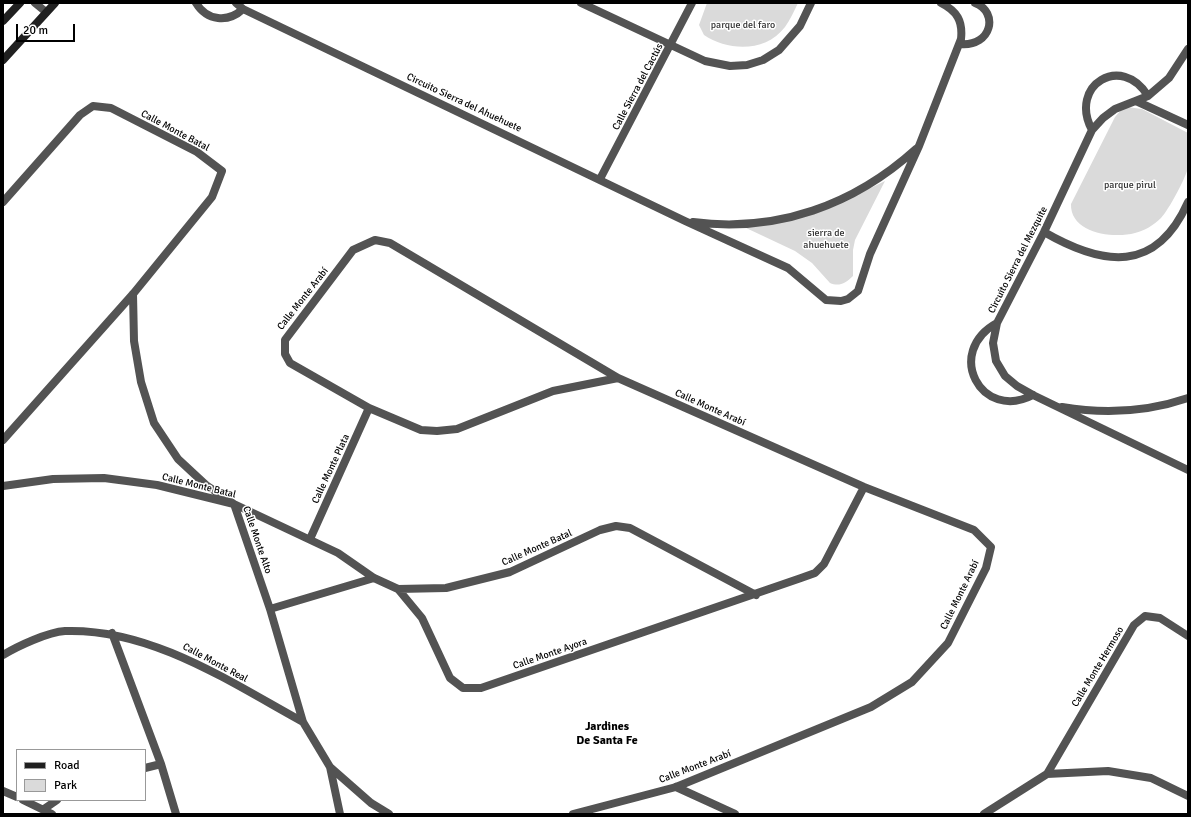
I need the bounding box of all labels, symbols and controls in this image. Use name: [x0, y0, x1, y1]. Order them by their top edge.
scale bar: [18, 16, 77, 42]
park label: parque del faro: [711, 19, 775, 31]
text: 20 m: [23, 23, 48, 38]
street label: Calle Sierra del Cactús: [610, 42, 666, 132]
street label: Circuito Sierra del Ahuehuete: [405, 71, 523, 135]
street label: Calle Monte Batal: [139, 108, 211, 154]
park label: parque pirul: [1104, 179, 1156, 191]
street label: Circuito Sierra del Mezquite: [986, 205, 1050, 315]
park label: sierra de ahuehuete: [803, 227, 849, 250]
street label: Calle Monte Arabí: [275, 265, 331, 333]
street label: Calle Monte Arabí: [673, 387, 747, 429]
street label: Calle Monte Plata: [310, 432, 352, 506]
street label: Calle Monte Batal: [161, 471, 237, 501]
street label: Calle Monte Alto: [240, 505, 274, 575]
street label: Calle Monte Batal: [500, 527, 574, 569]
street label: Calle Monte Arabí: [938, 558, 982, 632]
street label: Calle Monte Hermoso: [1069, 625, 1127, 709]
street label: Calle Monte Ayora: [511, 636, 589, 672]
street label: Calle Monte Real: [180, 641, 250, 685]
district label: Jardines De Santa Fe: [576, 720, 638, 748]
street label: Calle Monte Arabí: [657, 748, 733, 786]
legend: [16, 749, 146, 801]
text: Road: [54, 758, 80, 773]
text: Park: [54, 778, 77, 793]

